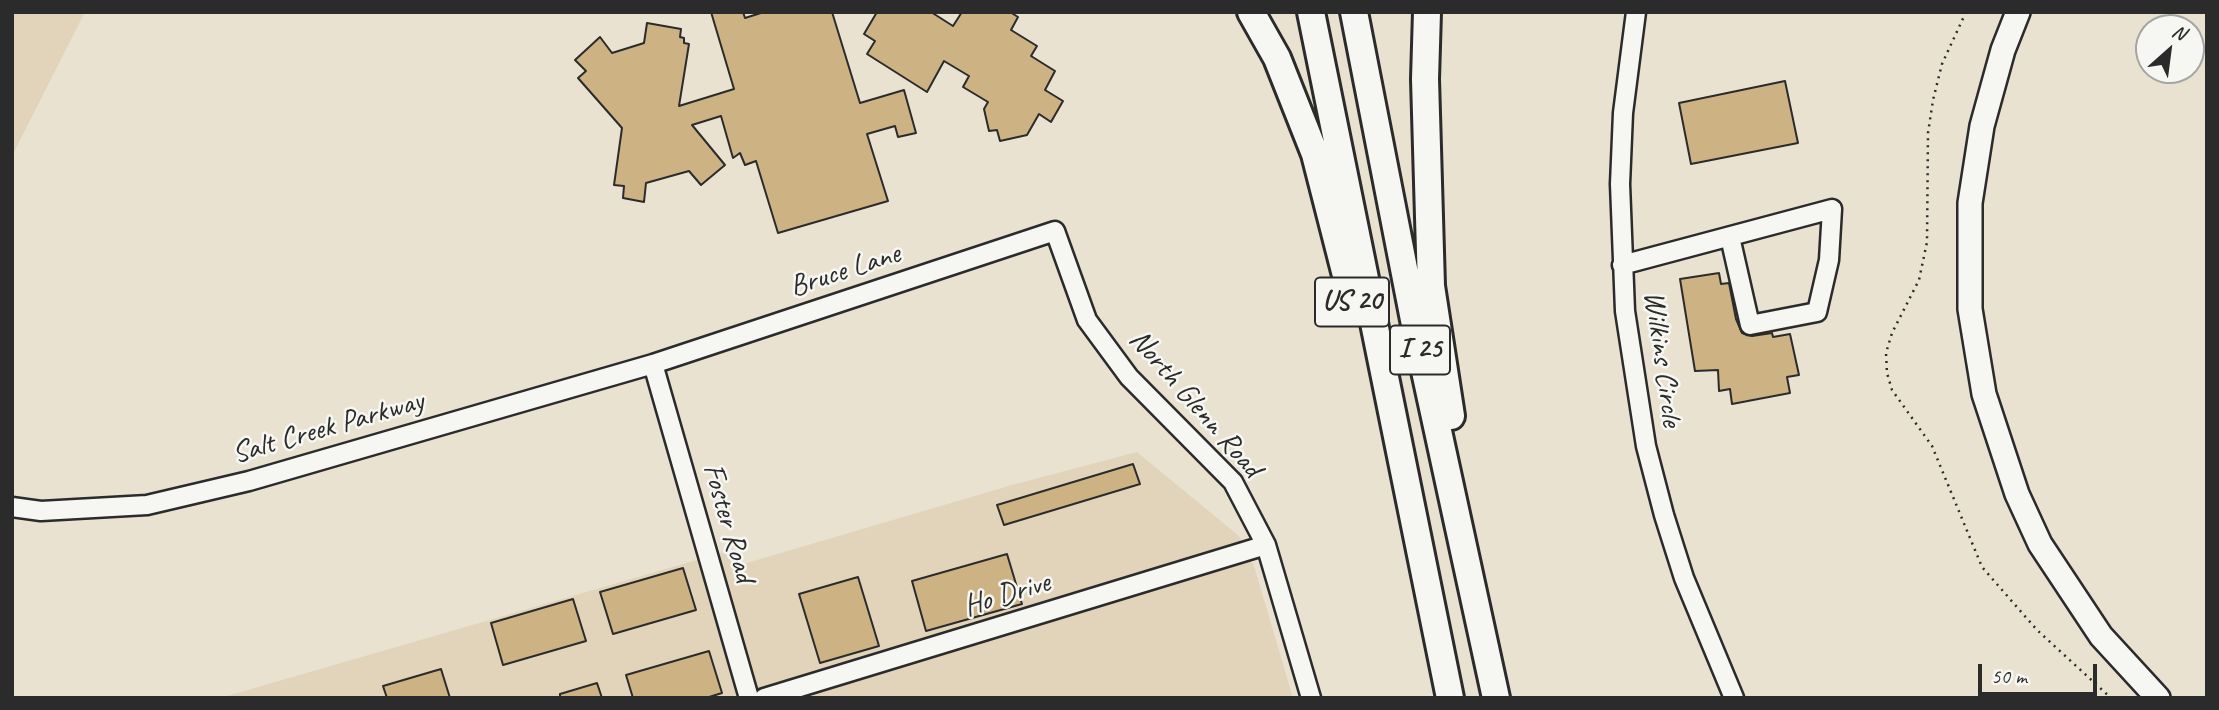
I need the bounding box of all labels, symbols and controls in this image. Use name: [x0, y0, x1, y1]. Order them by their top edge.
north arrow: [2135, 14, 2205, 84]
text: N: [2168, 19, 2190, 46]
street label: Bruce Lane: [785, 236, 905, 306]
road number: US 20: [1315, 278, 1389, 326]
street label: Wilkins Circle: [1635, 289, 1689, 429]
street label: North Glenn Road: [1121, 323, 1269, 485]
road number: I 25: [1390, 326, 1450, 374]
street label: Salt Creek Parkway: [228, 383, 428, 473]
street label: Foster Road: [694, 459, 762, 587]
street label: Ho Drive: [959, 565, 1055, 625]
scale bar: [1981, 650, 2100, 694]
text: 50 m: [1991, 663, 2027, 689]

